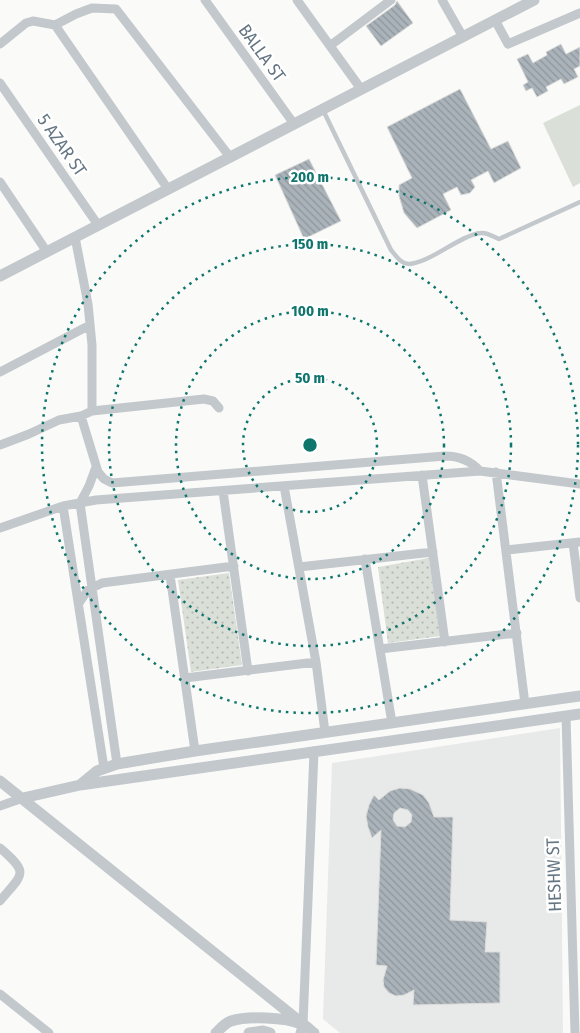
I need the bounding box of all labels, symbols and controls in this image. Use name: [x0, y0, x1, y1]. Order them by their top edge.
street label: BALLA ST: [234, 20, 291, 87]
street label: 5 AZAR ST: [33, 110, 92, 181]
text: 200 m: [290, 168, 329, 186]
text: 150 m: [292, 235, 328, 253]
text: 100 m: [291, 302, 329, 320]
text: 50 m: [295, 369, 325, 387]
centre of rings: [301, 436, 319, 454]
street label: HESHW ST: [542, 837, 566, 912]

